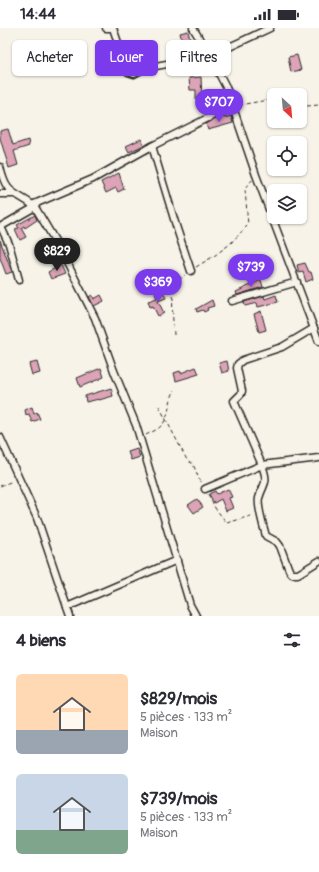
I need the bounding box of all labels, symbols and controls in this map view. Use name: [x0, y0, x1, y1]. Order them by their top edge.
text: 14:44: [20, 5, 56, 24]
chip: Acheter: [12, 40, 87, 76]
chip: Louer: [95, 40, 158, 76]
chip: Filtres: [166, 40, 231, 76]
north arrow: [267, 88, 307, 128]
map controls: [267, 88, 307, 224]
pin: $707: [195, 89, 243, 123]
text: $707: [204, 94, 234, 110]
button: locate: [267, 136, 307, 176]
button: layers: [267, 184, 307, 224]
pin: $829: [33, 238, 81, 272]
text: $829: [43, 243, 71, 259]
pin: $739: [227, 254, 275, 288]
text: $739: [237, 259, 265, 275]
pin: $369: [134, 269, 182, 303]
text: $369: [144, 274, 172, 290]
icon: filters: [281, 629, 303, 651]
text: 4 biens: [16, 630, 66, 651]
text: $829/mois: [140, 688, 217, 709]
icon: home: [48, 690, 96, 738]
text: 5 pièces · 133 m²: [140, 709, 232, 725]
text: Maison: [140, 725, 178, 741]
text: $739/mois: [140, 788, 217, 809]
icon: home: [48, 790, 96, 838]
text: 5 pièces · 133 m²: [140, 809, 232, 825]
text: Maison: [140, 825, 178, 841]

